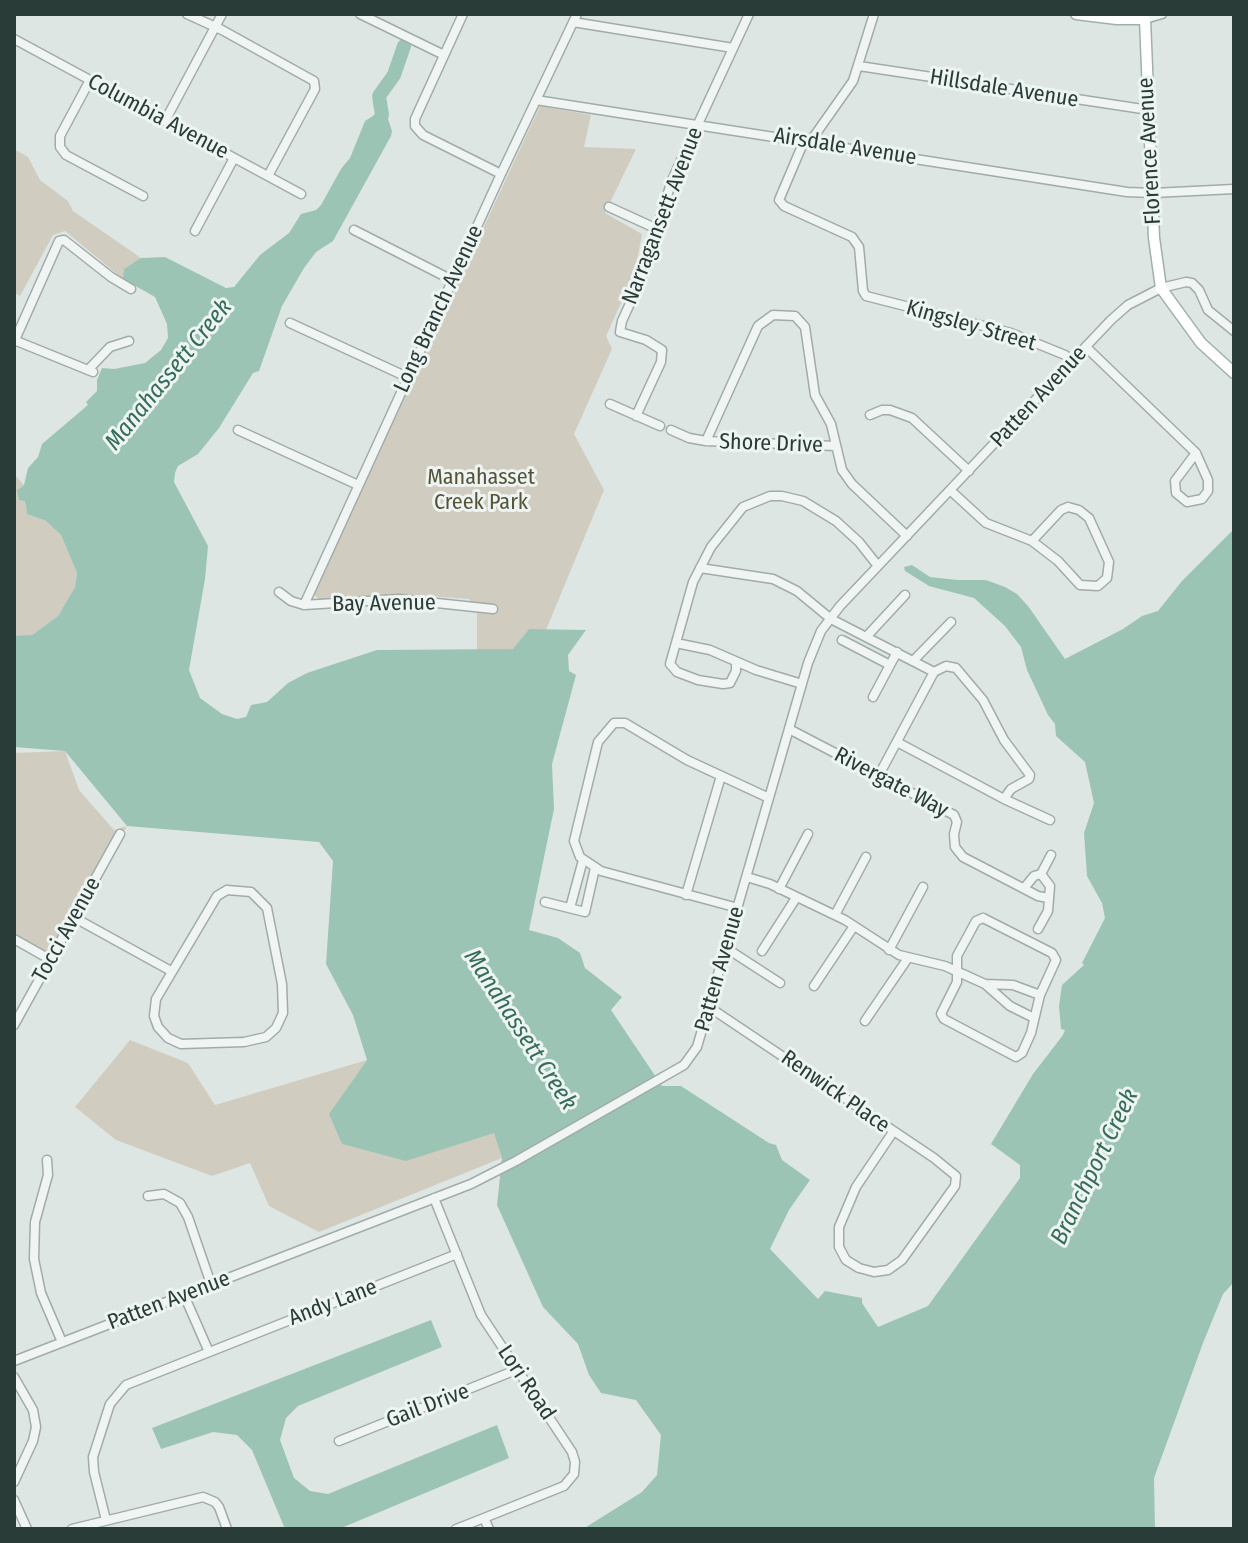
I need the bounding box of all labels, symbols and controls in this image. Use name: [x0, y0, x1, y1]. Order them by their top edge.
street label: Hillsdale Avenue: [928, 64, 1080, 114]
street label: Columbia Avenue: [83, 69, 233, 165]
street label: Florence Avenue: [1133, 77, 1167, 225]
street label: Airsdale Avenue: [772, 123, 918, 171]
street label: Narragansett Avenue: [617, 124, 709, 308]
street label: Long Branch Avenue: [389, 221, 489, 397]
water label: Manahassett Creek: [99, 294, 239, 456]
street label: Kingsley Street: [903, 295, 1039, 357]
street label: Patten Avenue: [985, 341, 1093, 453]
street label: Shore Drive: [719, 429, 823, 459]
park label: Manahasset Creek Park: [427, 465, 535, 516]
street label: Bay Avenue: [332, 590, 436, 618]
street label: Rivergate Way: [830, 742, 952, 824]
street label: Tocci Avenue: [27, 873, 107, 987]
street label: Patten Avenue: [690, 903, 750, 1035]
water label: Manahassett Creek: [457, 944, 583, 1116]
street label: Renwick Place: [776, 1045, 894, 1139]
water label: Branchport Creek: [1045, 1085, 1145, 1249]
street label: Patten Avenue: [104, 1266, 234, 1336]
street label: Andy Lane: [285, 1274, 381, 1332]
street label: Lori Road: [491, 1340, 561, 1426]
street label: Gail Drive: [383, 1378, 473, 1434]

